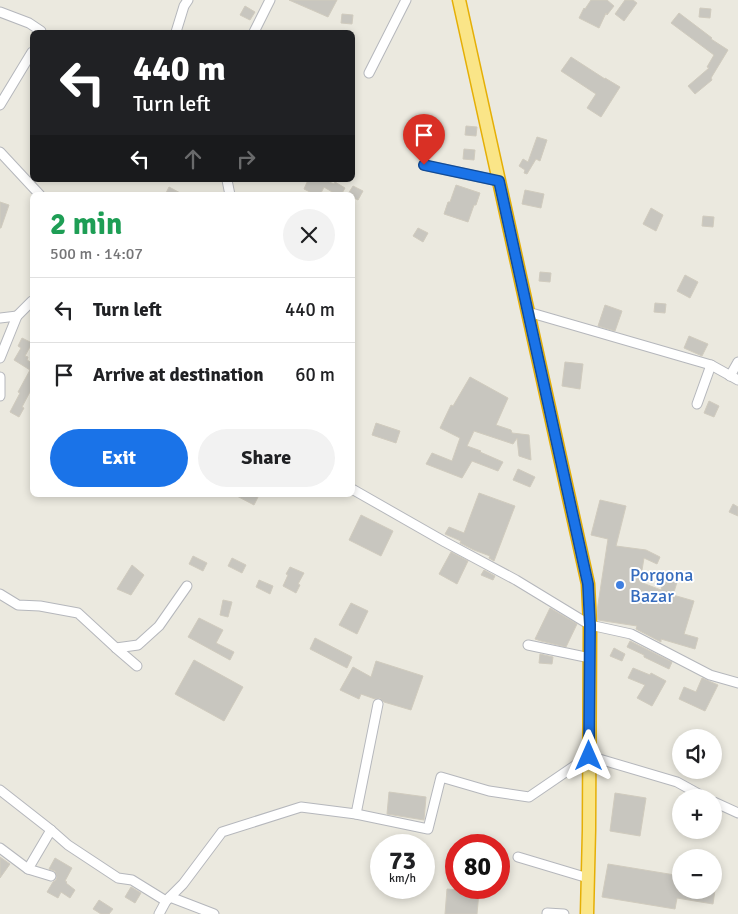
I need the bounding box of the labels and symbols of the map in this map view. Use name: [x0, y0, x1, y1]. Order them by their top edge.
pin: [403, 114, 445, 165]
place label: Porgona Bazar: [630, 564, 693, 607]
marker: Porgona Bazar: [614, 579, 626, 591]
position arrow: [562, 729, 614, 781]
speed limit sign: 80: [445, 834, 510, 899]

